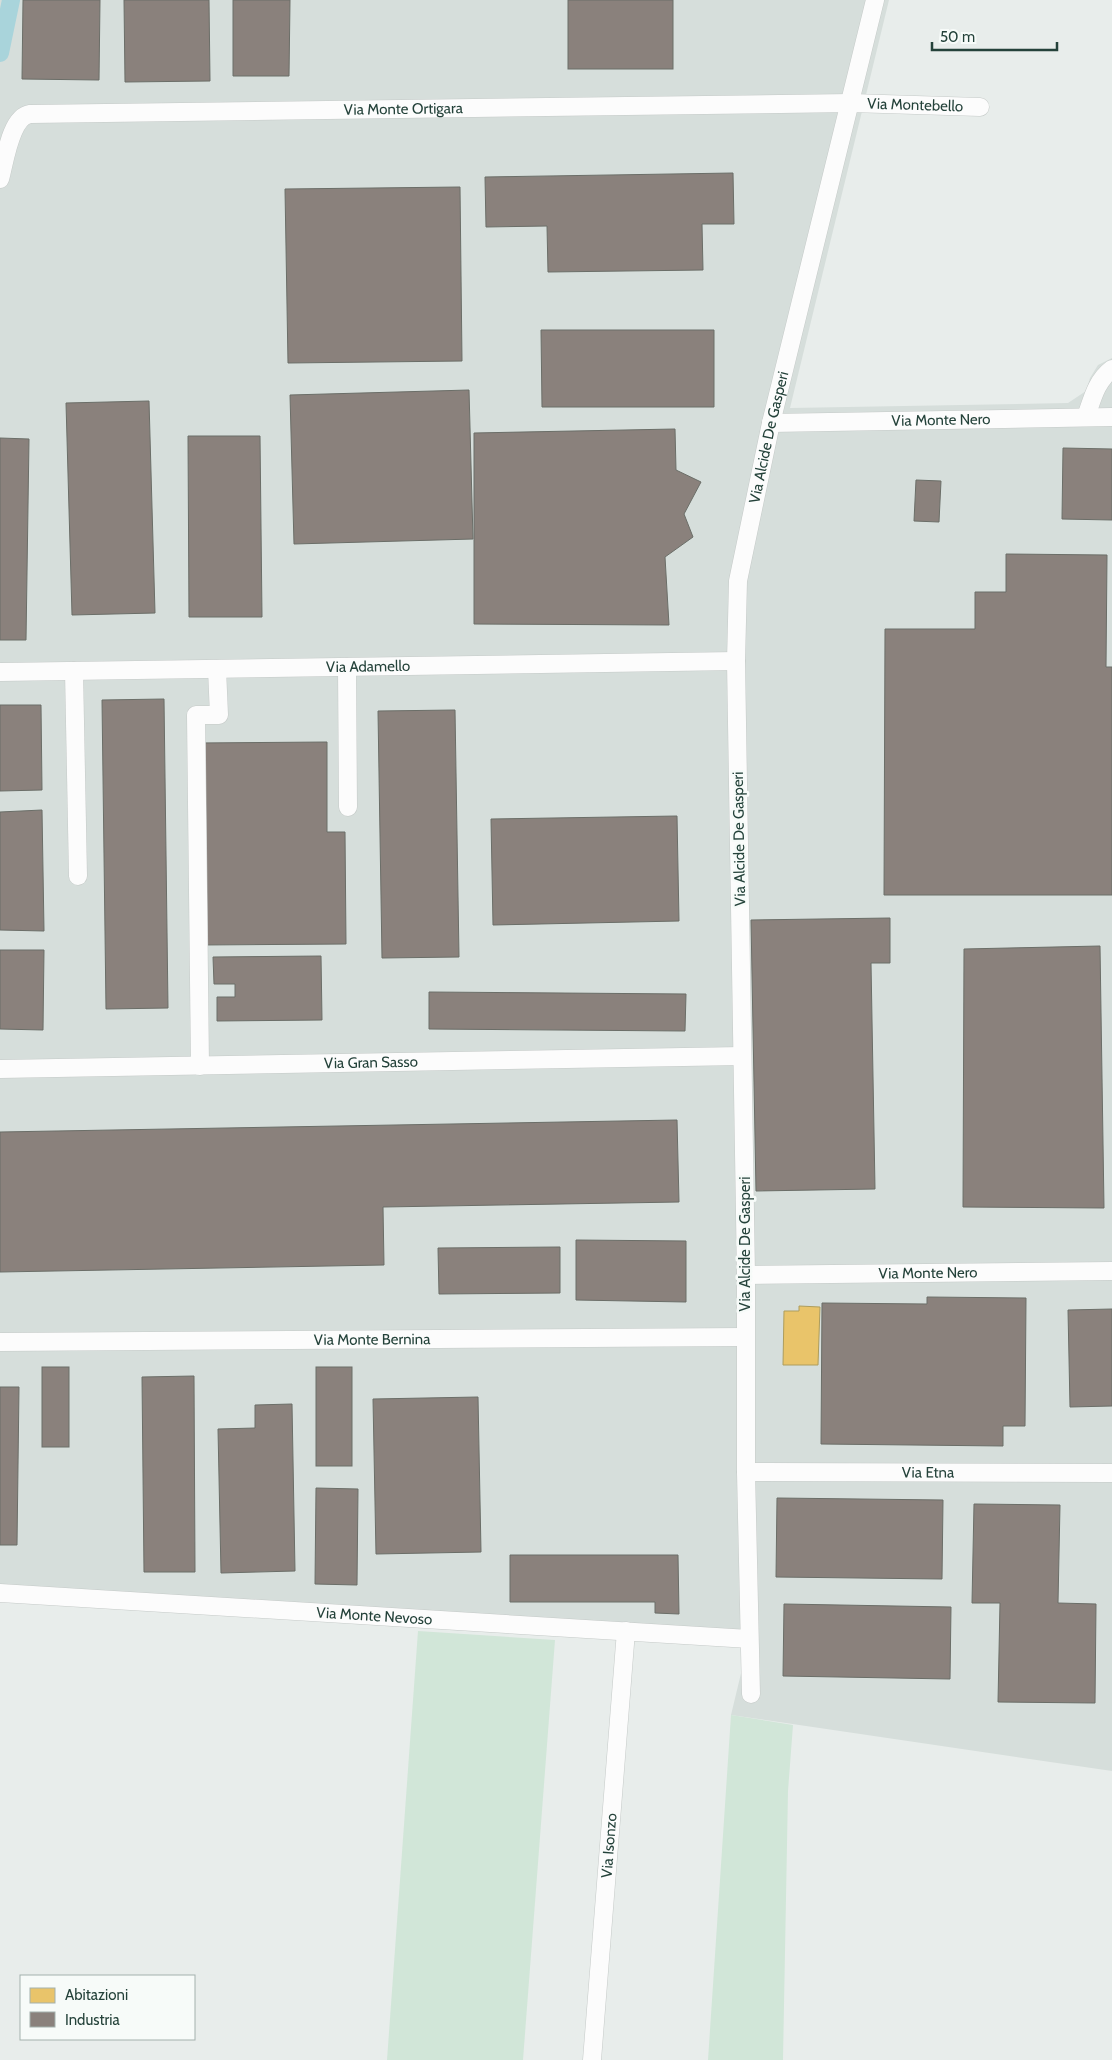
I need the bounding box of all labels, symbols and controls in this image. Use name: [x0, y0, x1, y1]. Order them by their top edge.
scale bar: [932, 20, 1057, 52]
text: 50 m: [940, 28, 975, 46]
street label: Via Montebello: [867, 95, 963, 115]
street label: Via Monte Ortigara: [344, 99, 464, 119]
street label: Via Alcide De Gasperi: [745, 369, 792, 505]
street label: Via Monte Nero: [891, 410, 991, 430]
street label: Via Adamello: [326, 657, 410, 676]
street label: Via Alcide De Gasperi: [729, 771, 749, 907]
street label: Via Gran Sasso: [324, 1053, 418, 1072]
street label: Via Alcide De Gasperi: [736, 1177, 754, 1311]
street label: Via Monte Nero: [878, 1263, 978, 1283]
street label: Via Monte Bernina: [314, 1330, 431, 1349]
street label: Via Etna: [902, 1463, 955, 1482]
street label: Via Monte Nevoso: [316, 1603, 433, 1629]
street label: Via Isonzo: [597, 1812, 621, 1879]
legend: [20, 1975, 195, 2040]
text: Abitazioni: [65, 1986, 128, 2004]
text: Industria: [65, 2011, 120, 2029]

